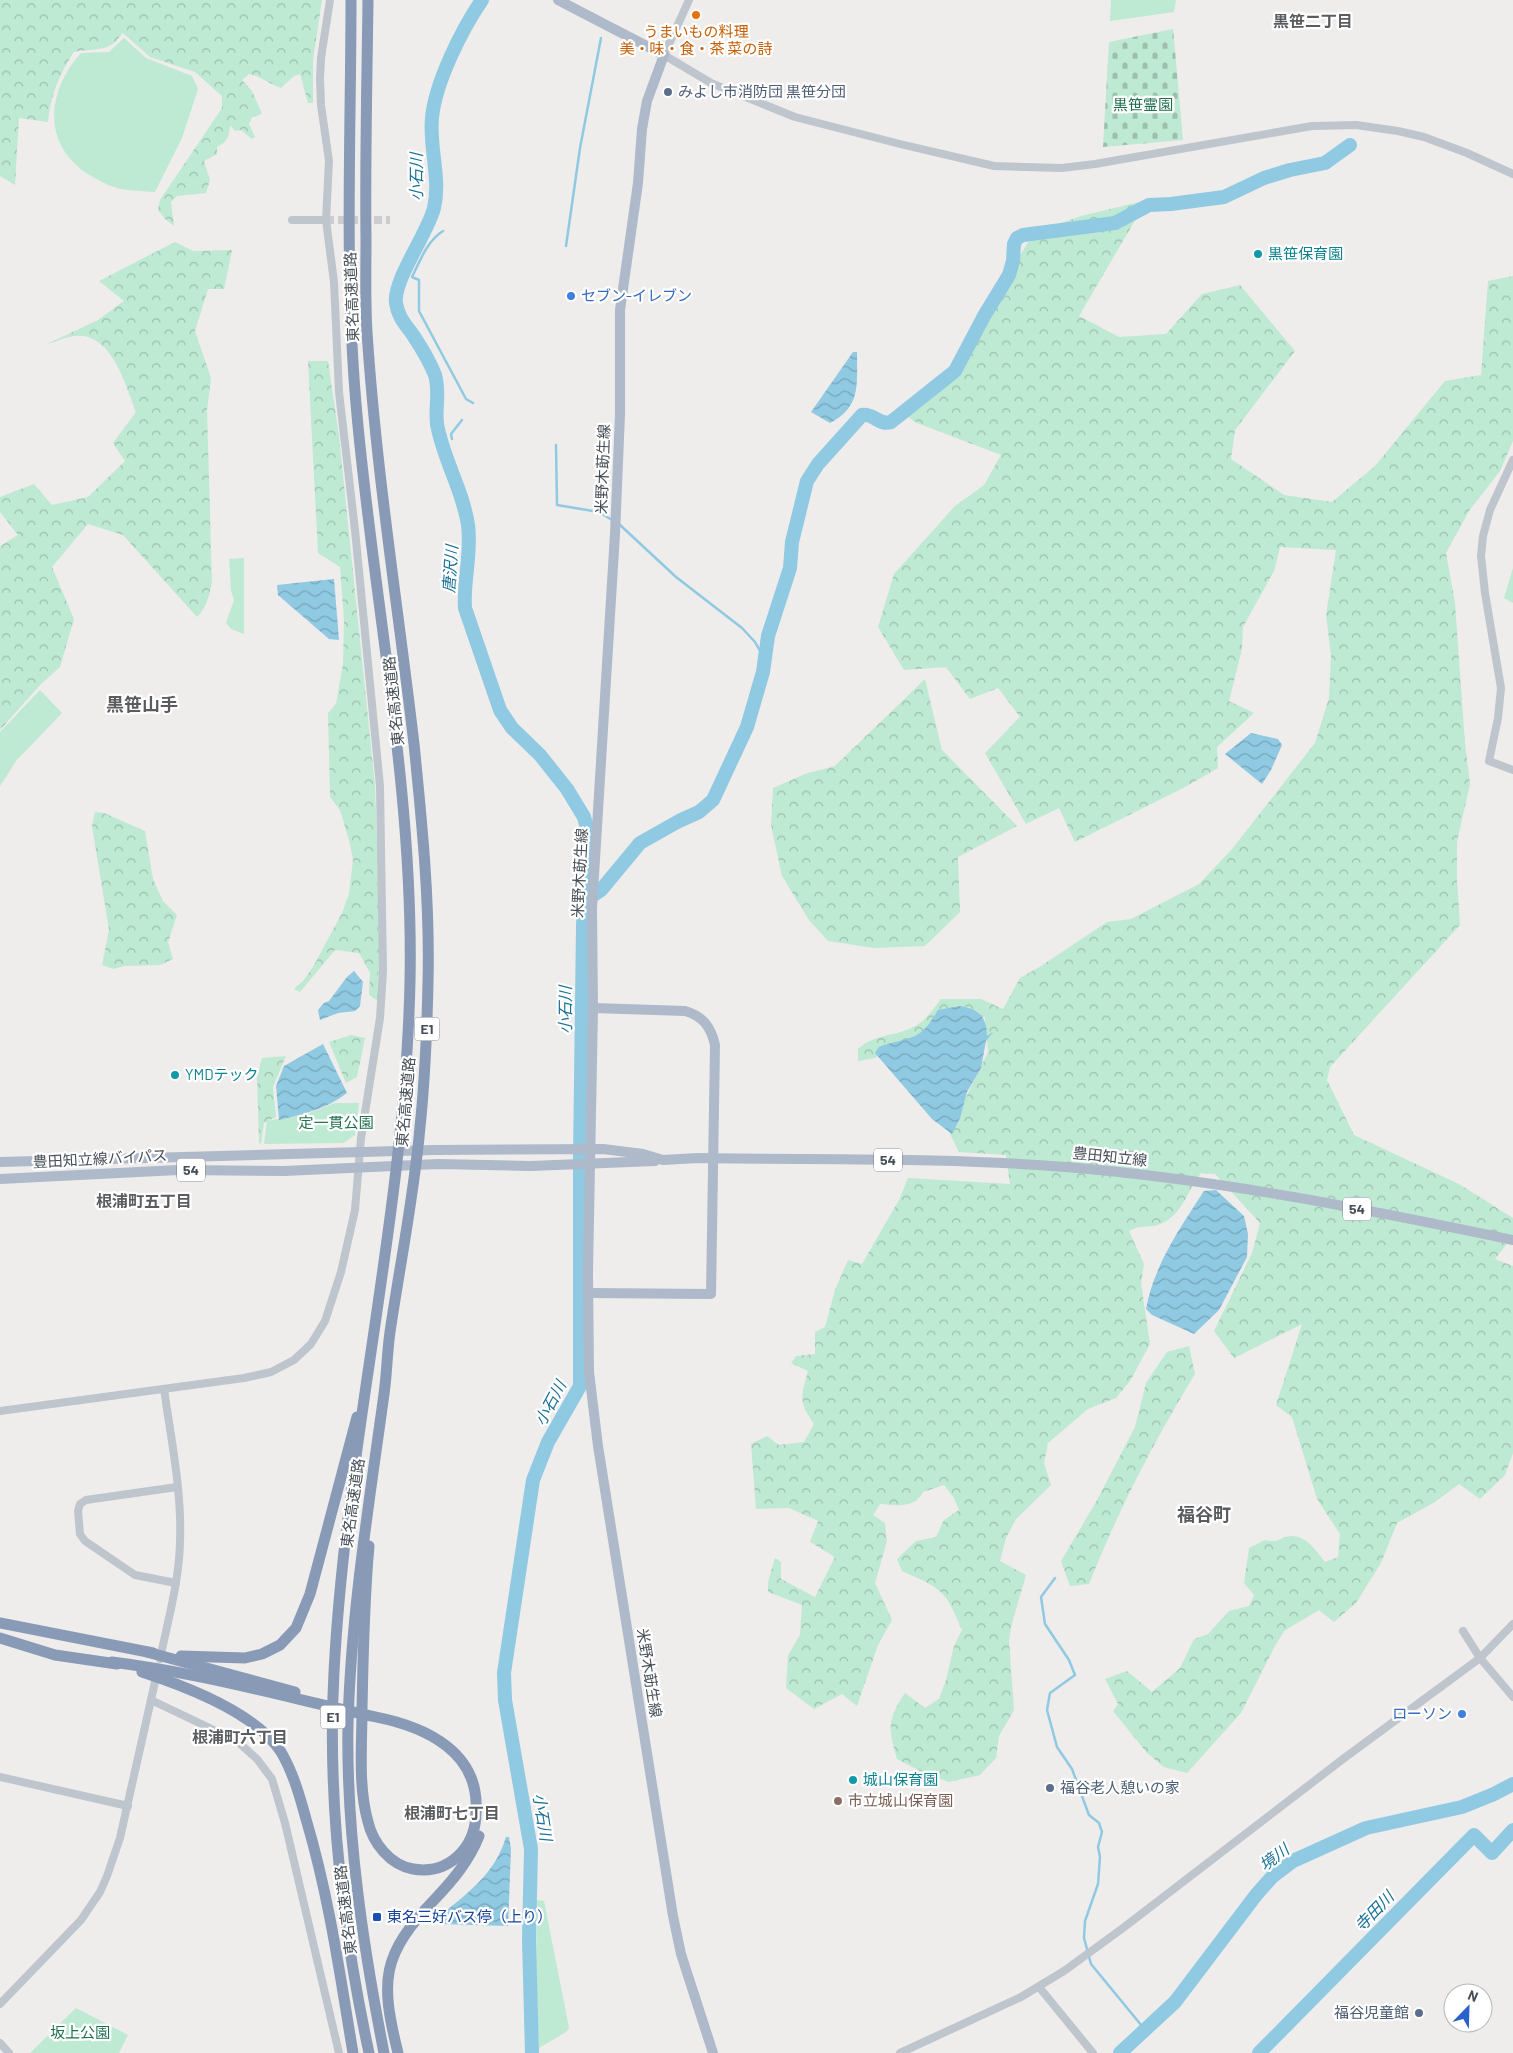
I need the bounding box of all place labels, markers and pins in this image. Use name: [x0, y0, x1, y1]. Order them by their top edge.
marker: うまいもの料理 美・味・食・茶 菜の詩: [690, 9, 702, 21]
place label: うまいもの料理 美・味・食・茶 菜の詩: [619, 22, 773, 57]
place label: みよし市消防団 黒笹分団: [678, 82, 846, 100]
marker: みよし市消防団 黒笹分団: [662, 86, 674, 98]
place label: 黒笹保育園: [1268, 244, 1343, 262]
marker: 黒笹保育園: [1252, 248, 1264, 260]
place label: セブン-イレブン: [581, 286, 692, 304]
marker: セブン-イレブン: [565, 290, 577, 302]
place label: YMDテック: [185, 1065, 259, 1083]
marker: YMDテック: [169, 1069, 181, 1081]
place label: ローソン: [1392, 1704, 1452, 1722]
marker: ローソン: [1456, 1708, 1468, 1720]
place label: 城山保育園: [863, 1770, 938, 1788]
marker: 城山保育園: [847, 1774, 859, 1786]
place label: 福谷老人憩いの家: [1060, 1778, 1180, 1796]
marker: 福谷老人憩いの家: [1044, 1782, 1056, 1794]
place label: 市立城山保育園: [848, 1791, 953, 1809]
marker: 市立城山保育園: [832, 1795, 844, 1807]
place label: 東名三好バス停（上り）: [387, 1907, 552, 1925]
marker: 東名三好バス停（上り）: [371, 1911, 383, 1923]
place label: 福谷児童館: [1334, 2003, 1409, 2021]
marker: 福谷児童館: [1413, 2007, 1425, 2019]

